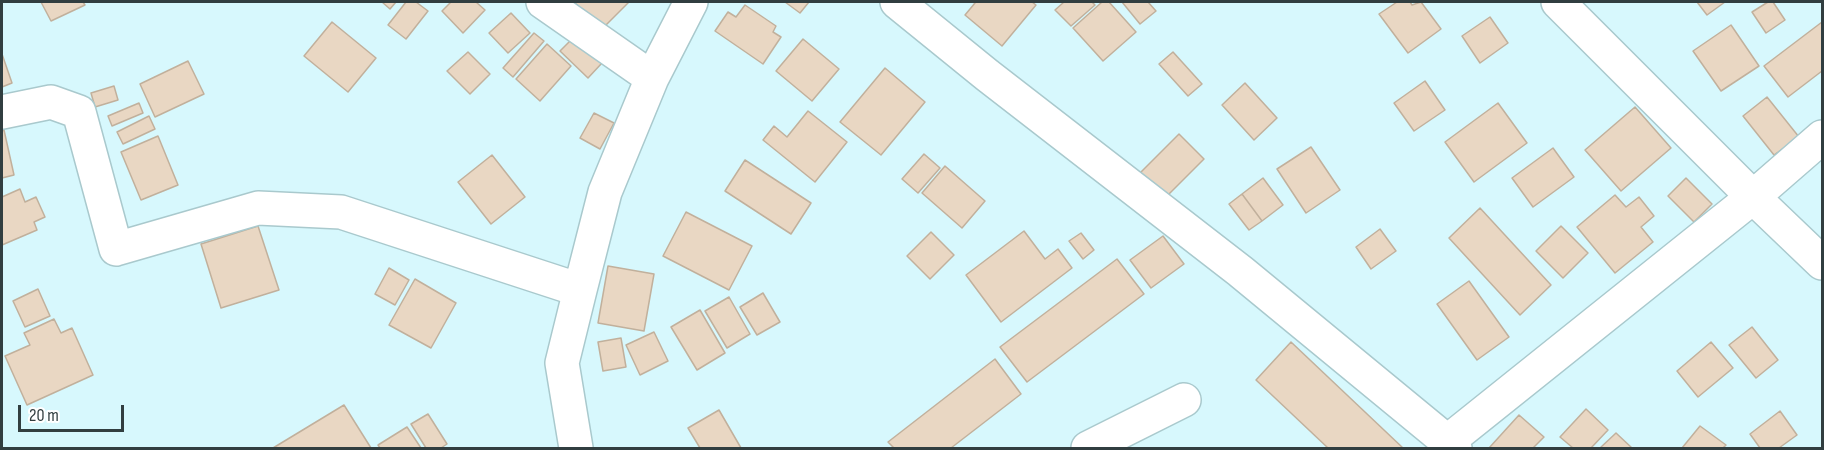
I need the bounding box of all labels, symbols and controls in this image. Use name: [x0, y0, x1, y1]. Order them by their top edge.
scale bar: [21, 393, 128, 431]
text: 20 m: [29, 405, 59, 426]

